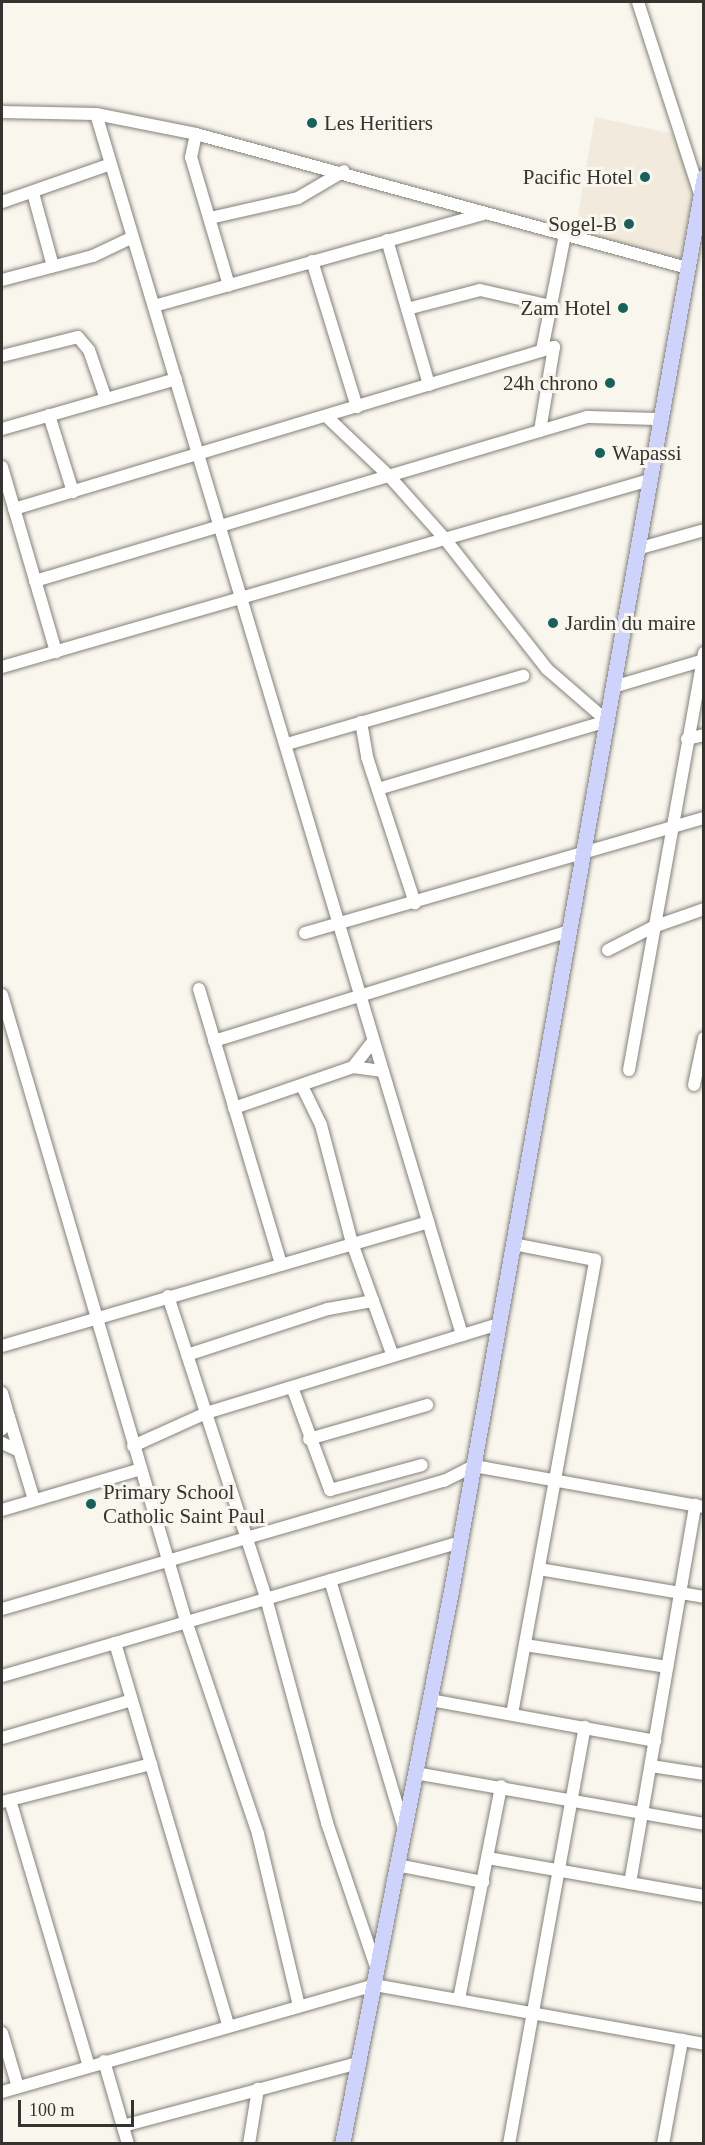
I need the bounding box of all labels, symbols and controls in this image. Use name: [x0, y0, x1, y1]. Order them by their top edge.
place label: Les Heritiers: [324, 110, 433, 136]
marker: Les Heritiers: [305, 116, 319, 130]
place label: Pacific Hotel: [523, 164, 633, 190]
marker: Pacific Hotel: [638, 170, 652, 184]
place label: Sogel-B: [548, 211, 617, 237]
marker: Sogel-B: [622, 217, 636, 231]
place label: Zam Hotel: [521, 295, 611, 321]
marker: Zam Hotel: [616, 301, 630, 315]
place label: 24h chrono: [503, 370, 598, 396]
marker: 24h chrono: [603, 376, 617, 390]
place label: Wapassi: [612, 440, 681, 466]
marker: Wapassi: [593, 446, 607, 460]
place label: Jardin du maire: [565, 610, 696, 636]
marker: Jardin du maire: [546, 616, 560, 630]
place label: Primary School Catholic Saint Paul: [103, 1479, 265, 1529]
marker: Primary School Catholic Saint Paul: [84, 1497, 98, 1511]
scale bar: [21, 2088, 136, 2126]
text: 100 m: [29, 2100, 75, 2120]

